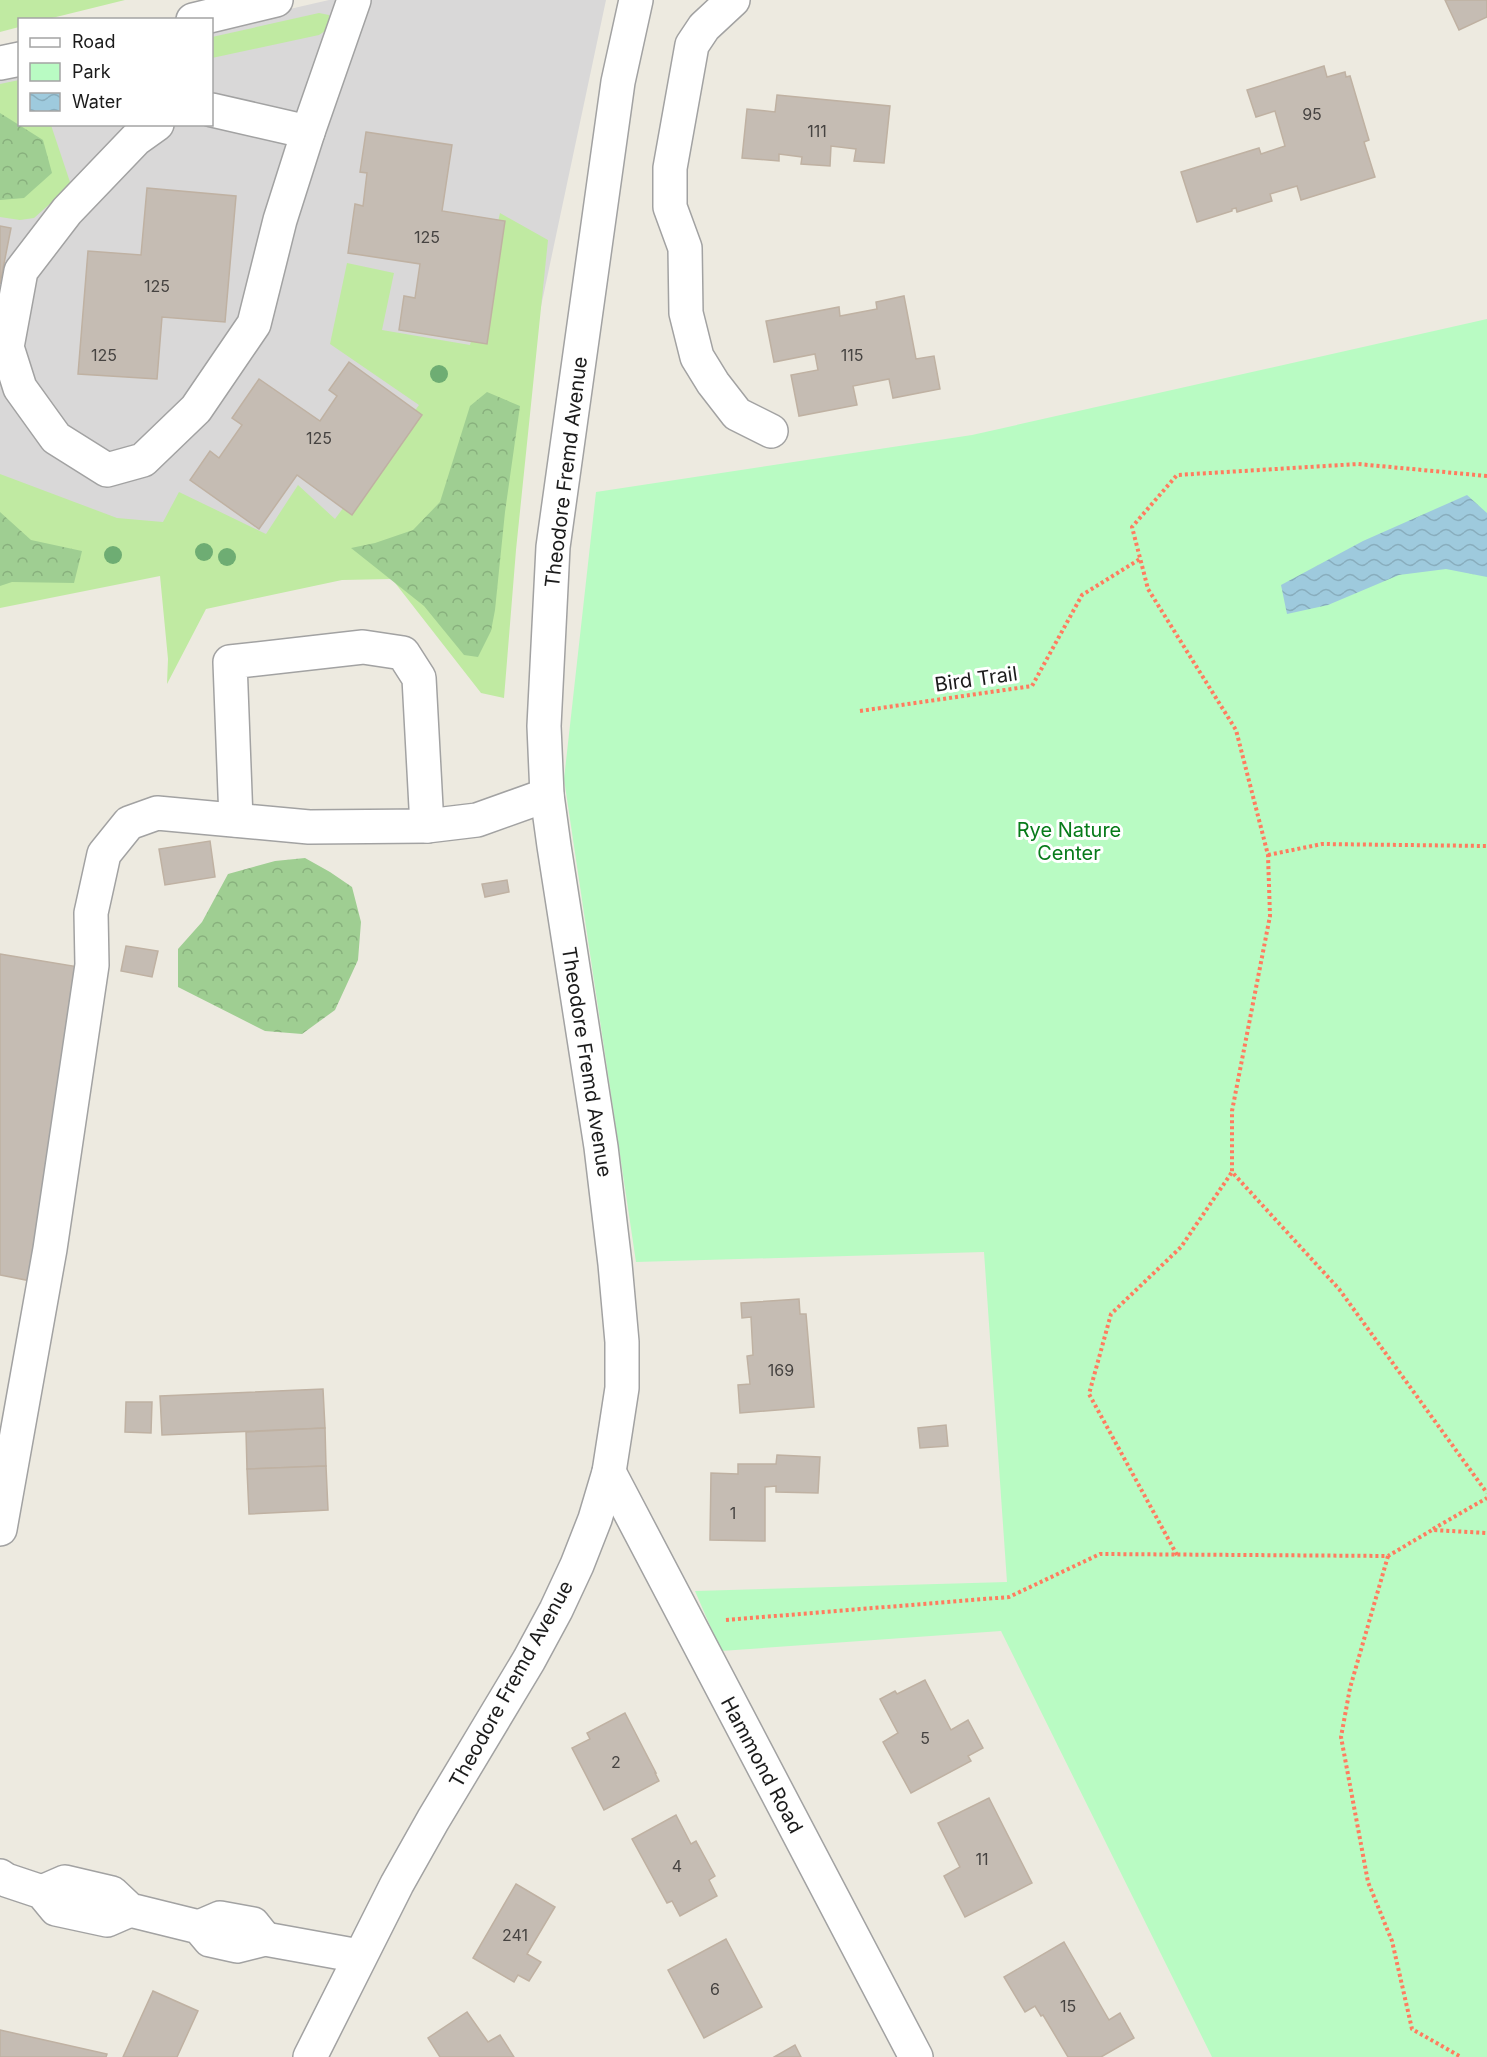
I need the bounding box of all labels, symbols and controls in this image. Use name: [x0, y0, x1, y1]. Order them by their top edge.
legend: [18, 18, 213, 126]
text: Road: [72, 31, 115, 52]
text: Park: [72, 61, 111, 82]
text: Water: [72, 91, 122, 112]
house number: 95: [1302, 104, 1322, 124]
house number: 111: [807, 121, 827, 141]
house number: 125: [414, 227, 440, 247]
house number: 125: [144, 276, 170, 296]
house number: 125: [91, 345, 117, 365]
house number: 115: [841, 345, 863, 365]
street label: Theodore Fremd Avenue: [540, 355, 592, 589]
house number: 125: [306, 428, 332, 448]
street label: Bird Trail: [933, 661, 1019, 697]
park label: Rye Nature Center: [1017, 818, 1121, 865]
street label: Theodore Fremd Avenue: [557, 945, 617, 1179]
house number: 169: [768, 1360, 794, 1380]
house number: 1: [730, 1503, 736, 1523]
street label: Theodore Fremd Avenue: [444, 1576, 578, 1792]
street label: Hammond Road: [716, 1693, 808, 1837]
house number: 5: [920, 1728, 930, 1748]
house number: 2: [611, 1752, 621, 1772]
house number: 11: [975, 1849, 989, 1869]
house number: 4: [672, 1856, 682, 1876]
house number: 241: [502, 1925, 528, 1945]
house number: 6: [710, 1979, 720, 1999]
house number: 15: [1060, 1996, 1076, 2016]

